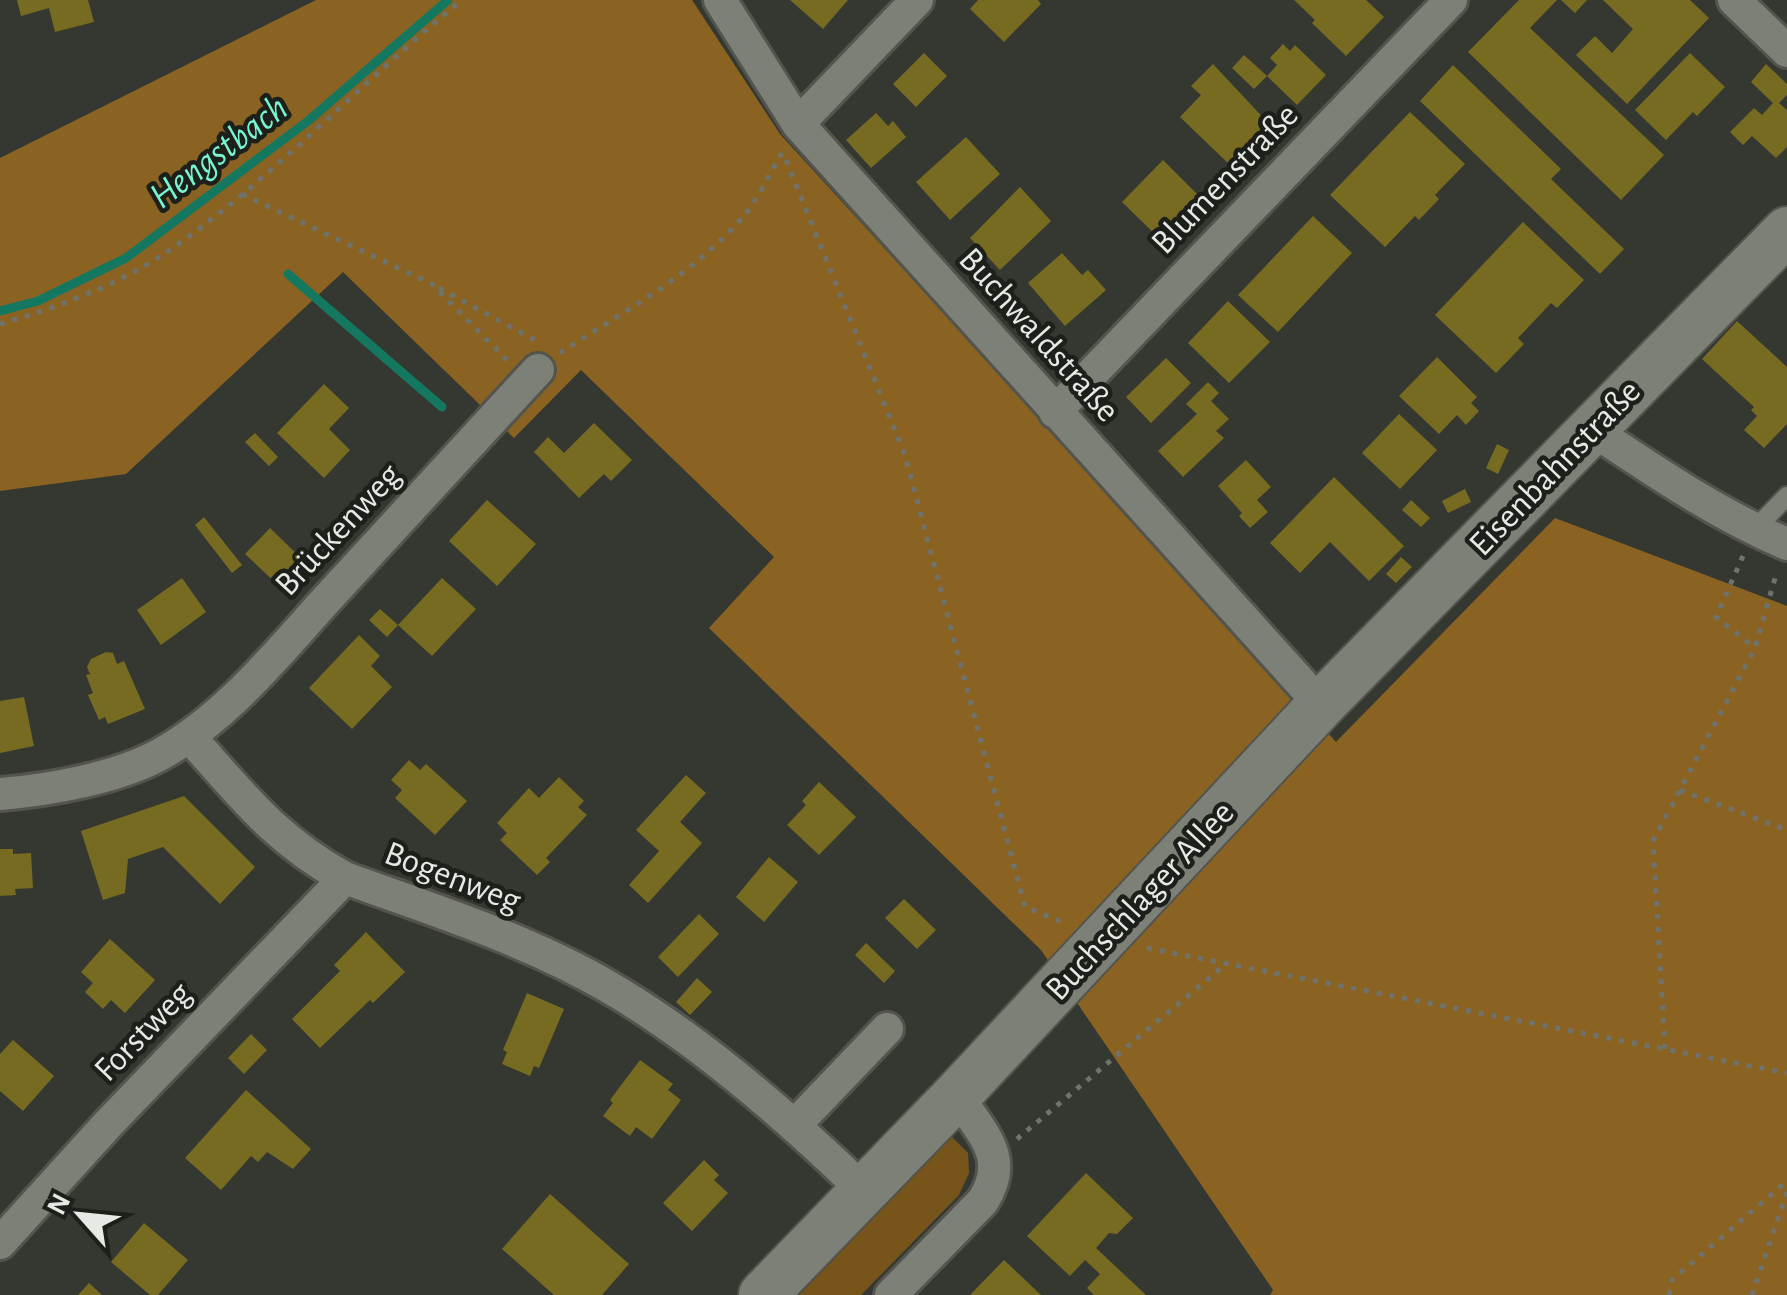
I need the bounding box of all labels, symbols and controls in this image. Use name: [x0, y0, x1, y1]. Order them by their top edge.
water label: Hengstbach: [143, 89, 295, 216]
street label: Blumenstraße: [1145, 97, 1305, 261]
street label: Buchwaldstraße: [952, 241, 1126, 429]
street label: Eisenbahnstraße: [1463, 373, 1647, 563]
street label: Brückenweg: [269, 457, 407, 603]
street label: Buchschlager Allee: [1039, 795, 1241, 1007]
street label: Bogenweg: [380, 836, 525, 919]
street label: Forstweg: [88, 976, 198, 1088]
north arrow: [30, 1165, 130, 1265]
text: N: [43, 1190, 76, 1220]

